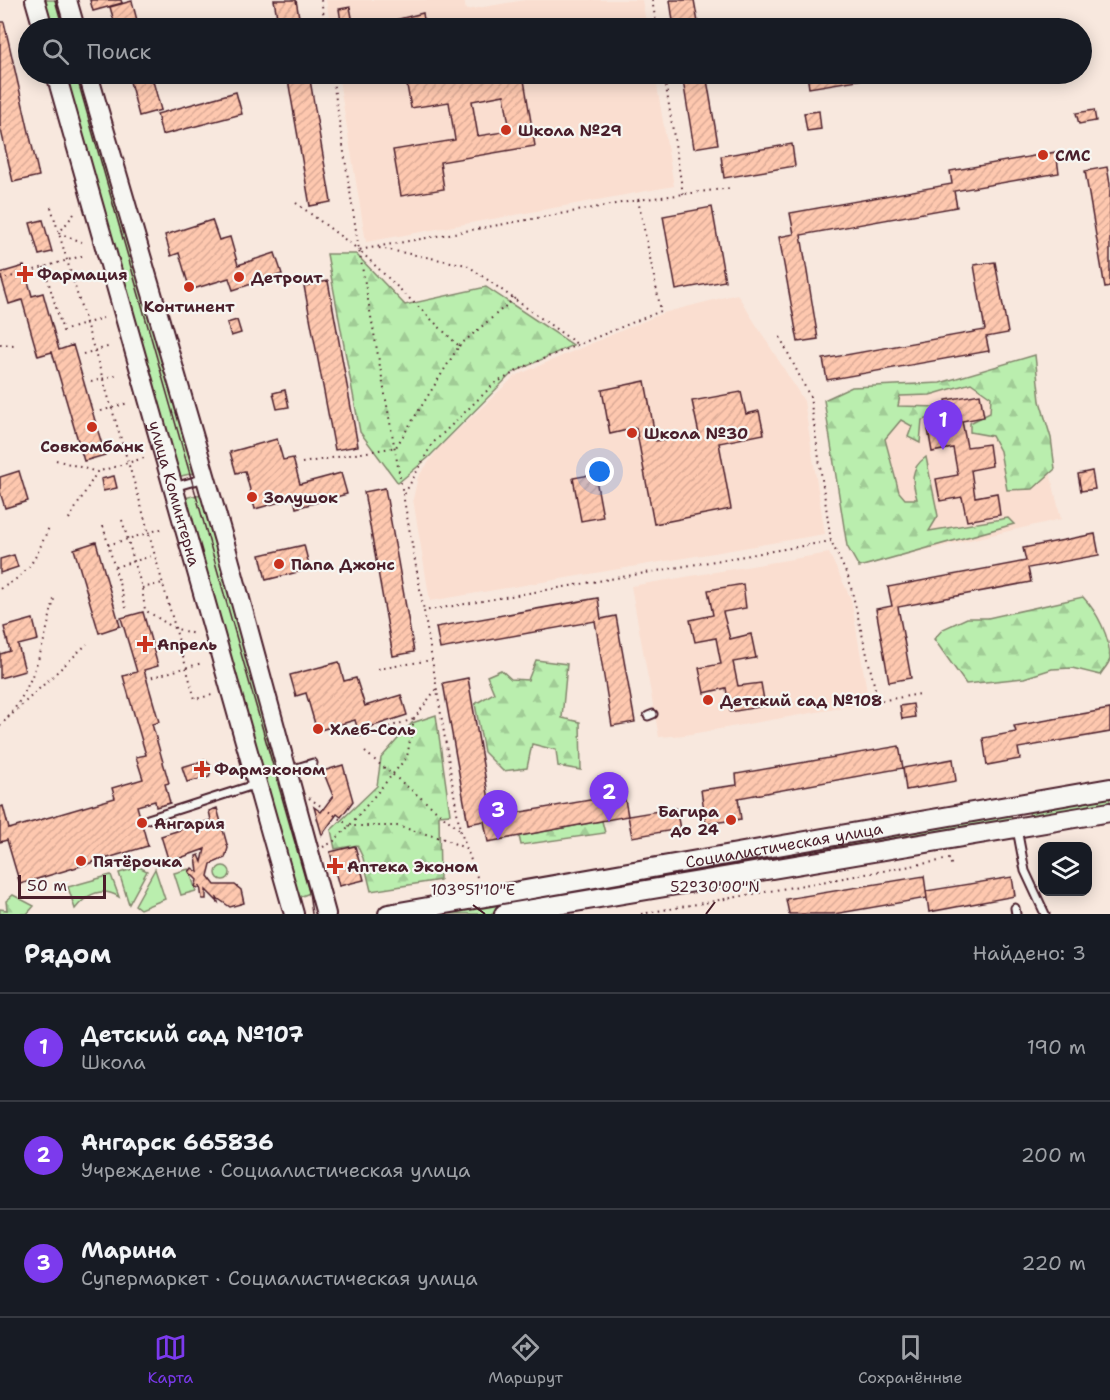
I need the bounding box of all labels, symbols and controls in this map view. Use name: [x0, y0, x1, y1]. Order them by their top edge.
search box: [18, 18, 1092, 84]
icon: search: [39, 35, 72, 68]
text: Поиск: [87, 37, 151, 66]
place label: Школа №29: [518, 120, 622, 141]
marker: Школа №29: [499, 123, 513, 137]
place label: СМС: [1055, 145, 1091, 166]
marker: СМС: [1036, 148, 1050, 162]
place label: Фармация: [37, 264, 128, 285]
marker: Фармация: [18, 267, 32, 281]
place label: Детроит: [251, 267, 323, 288]
marker: Детроит: [232, 270, 246, 284]
marker: Континент: [182, 280, 196, 294]
place label: Континент: [143, 296, 235, 317]
pin: 1: [924, 400, 962, 450]
street label: улица Коминтерна: [144, 419, 205, 569]
marker: Совкомбанк: [85, 420, 99, 434]
place label: Школа №30: [644, 423, 748, 444]
marker: Школа №30: [625, 426, 639, 440]
place label: Совкомбанк: [40, 436, 144, 457]
your location: [585, 457, 614, 486]
place label: Золушок: [264, 487, 338, 508]
marker: Золушок: [245, 490, 259, 504]
place label: Папа Джонс: [291, 554, 395, 575]
marker: Папа Джонс: [272, 557, 286, 571]
place label: Апрель: [157, 634, 217, 655]
marker: Апрель: [138, 637, 152, 651]
place label: Детский сад №108: [720, 690, 882, 711]
marker: Детский сад №108: [701, 693, 715, 707]
place label: Хлеб-Соль: [330, 719, 416, 740]
marker: Хлеб-Соль: [311, 722, 325, 736]
place label: Фармэконом: [214, 759, 326, 780]
marker: Фармэконом: [195, 762, 209, 776]
pin: 2: [590, 772, 628, 822]
pin: 3: [478, 790, 518, 840]
place label: Багира до 24: [658, 801, 719, 840]
place label: Ангария: [154, 813, 225, 834]
marker: Багира до 24: [724, 813, 738, 827]
marker: Ангария: [135, 816, 149, 830]
street label: Социалистическая улица: [684, 818, 885, 873]
map controls: [1038, 842, 1092, 896]
button: layers: [1038, 842, 1092, 896]
place label: Пятёрочка: [93, 851, 182, 872]
marker: Пятёрочка: [74, 854, 88, 868]
place label: Аптека Эконом: [347, 856, 479, 877]
marker: Аптека Эконом: [328, 859, 342, 873]
scale bar: [18, 872, 106, 900]
text: 50 m: [27, 875, 67, 896]
text: 52°30'00"N: [670, 877, 760, 897]
text: 103°51'10"E: [431, 880, 515, 900]
text: Рядом: [24, 936, 111, 971]
text: Найдено: 3: [973, 940, 1086, 966]
text: Детский сад №107: [81, 1020, 304, 1049]
text: 1: [39, 1034, 48, 1060]
text: 190 m: [1027, 1034, 1086, 1060]
text: Школа: [81, 1049, 146, 1075]
text: Ангарск 665836: [81, 1128, 274, 1157]
text: 2: [37, 1142, 51, 1168]
text: 200 m: [1021, 1142, 1086, 1168]
text: Учреждение · Социалистическая улица: [81, 1157, 470, 1183]
text: Марина: [81, 1236, 176, 1265]
text: 3: [37, 1250, 51, 1276]
text: 220 m: [1022, 1250, 1086, 1276]
text: Супермаркет · Социалистическая улица: [81, 1265, 478, 1291]
tab: Карта: [148, 1331, 193, 1388]
tab: Маршрут: [488, 1331, 563, 1388]
tab: Сохранённые: [858, 1331, 962, 1388]

